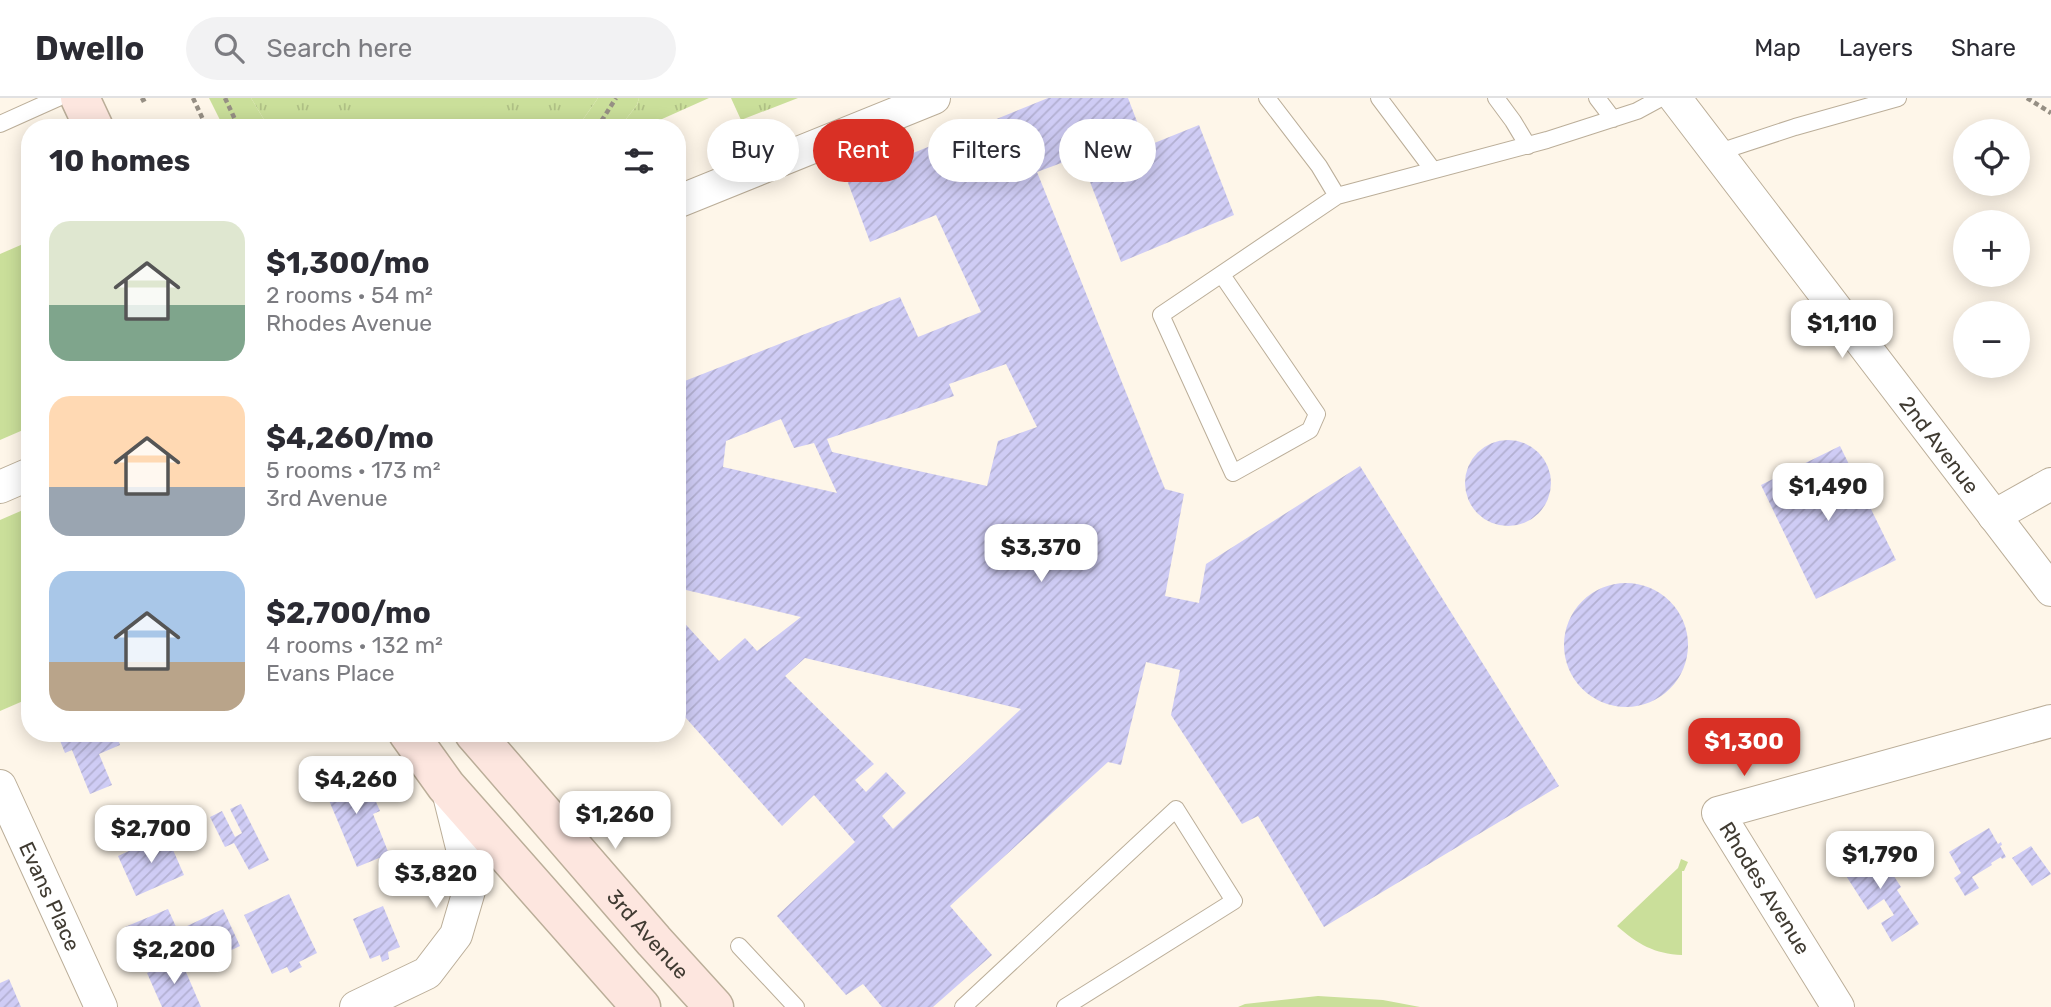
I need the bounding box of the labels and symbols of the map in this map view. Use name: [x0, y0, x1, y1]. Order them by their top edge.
pin: $1,110: [1785, 300, 1899, 360]
street label: 2nd Avenue: [1895, 391, 1985, 498]
pin: $1,490: [1771, 464, 1885, 523]
pin: $3,370: [984, 524, 1098, 584]
pin: $1,300: [1687, 718, 1801, 778]
pin: $4,260: [299, 756, 413, 816]
pin: $1,260: [558, 792, 672, 851]
pin: $2,700: [94, 806, 208, 865]
street label: Rhodes Avenue: [1714, 817, 1816, 959]
pin: $1,790: [1823, 832, 1937, 891]
street label: Evans Place: [15, 837, 86, 955]
pin: $3,820: [379, 850, 493, 910]
street label: 3rd Avenue: [602, 884, 695, 984]
pin: $2,200: [117, 926, 231, 986]

